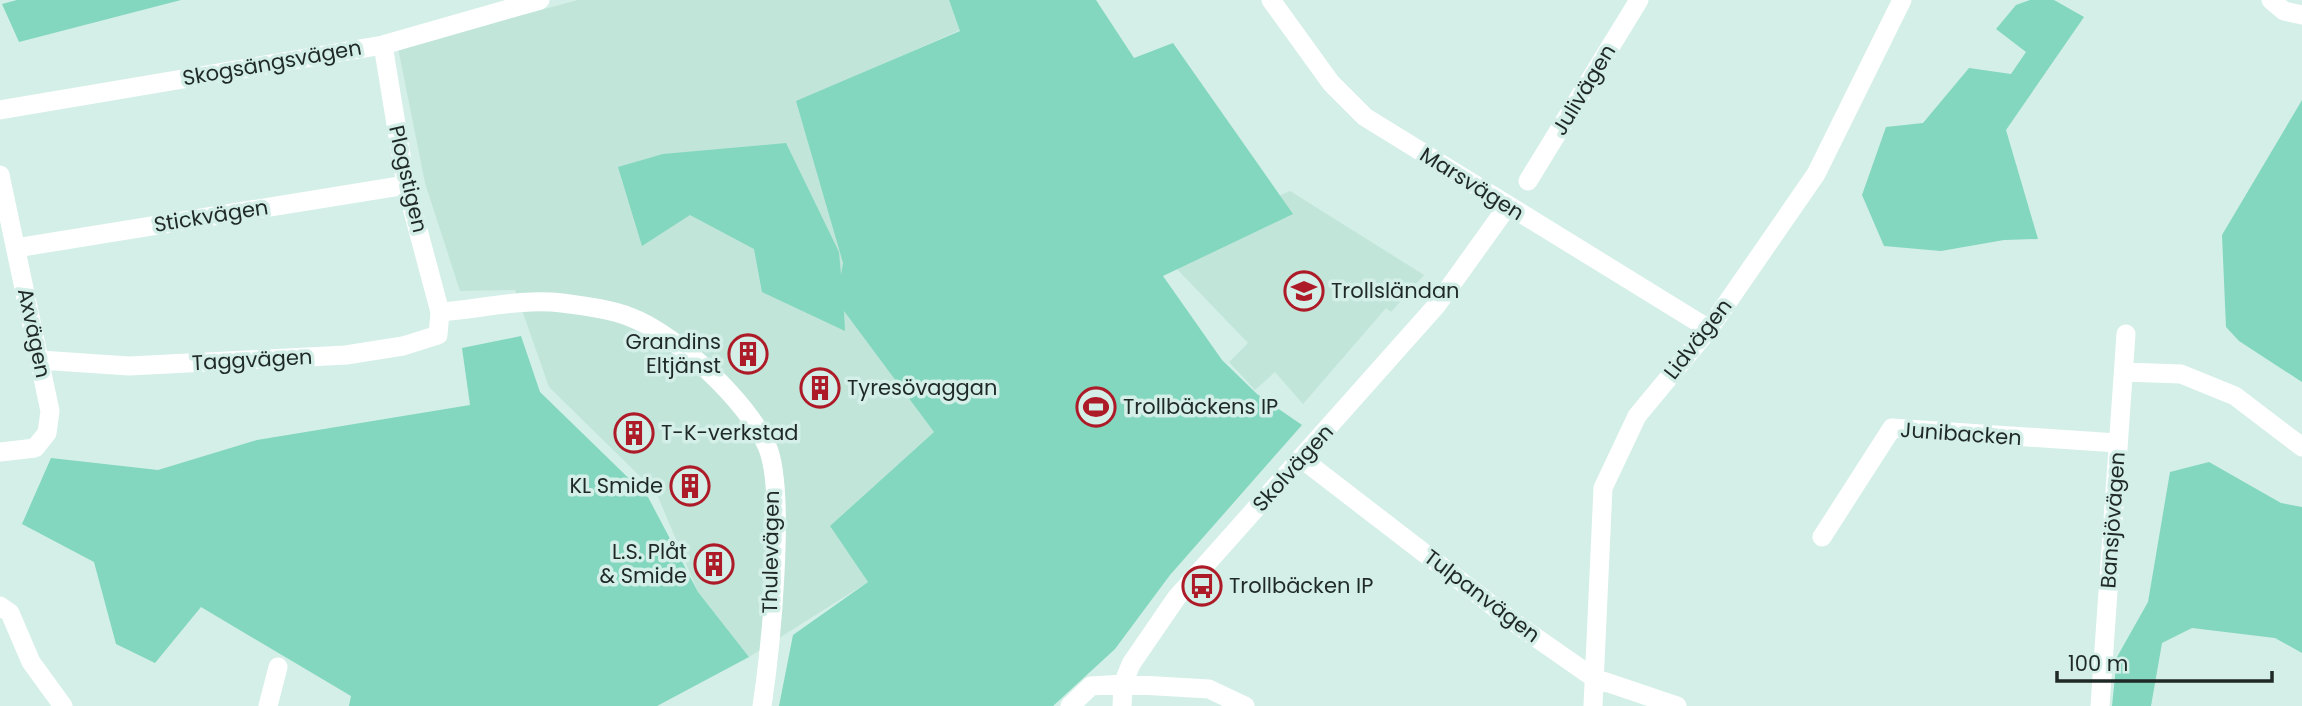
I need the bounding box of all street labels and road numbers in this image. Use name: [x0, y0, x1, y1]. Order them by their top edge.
street label: Skogsängsvägen: [180, 32, 364, 93]
street label: Julivägen: [1545, 39, 1622, 141]
street label: Plogstigen: [382, 122, 435, 235]
street label: Marsvägen: [1415, 140, 1530, 227]
street label: Stickvägen: [152, 192, 270, 239]
street label: Axvägen: [11, 285, 58, 380]
street label: Lidvägen: [1657, 292, 1738, 385]
street label: Taggvägen: [191, 342, 313, 377]
street label: Junibacken: [1899, 415, 2023, 452]
street label: Skolvägen: [1246, 418, 1340, 518]
street label: Bansjövägen: [2093, 451, 2132, 589]
street label: Thulevägen: [755, 490, 786, 614]
street label: Tulpanvägen: [1418, 542, 1546, 649]

